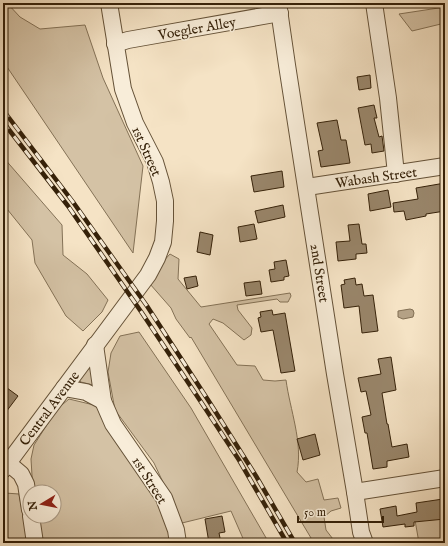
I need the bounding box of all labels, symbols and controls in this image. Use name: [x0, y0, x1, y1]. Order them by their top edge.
street label: Voegler Alley: [156, 13, 238, 45]
street label: 1st Street: [127, 124, 165, 179]
street label: Wabash Street: [334, 163, 418, 193]
street label: 2nd Street: [305, 242, 333, 304]
street label: Central Avenue: [16, 367, 84, 450]
street label: 1st Street: [128, 453, 171, 508]
north arrow: [22, 484, 62, 524]
scale bar: [298, 498, 383, 524]
text: N: [25, 499, 41, 512]
text: 50 m: [304, 505, 326, 520]

